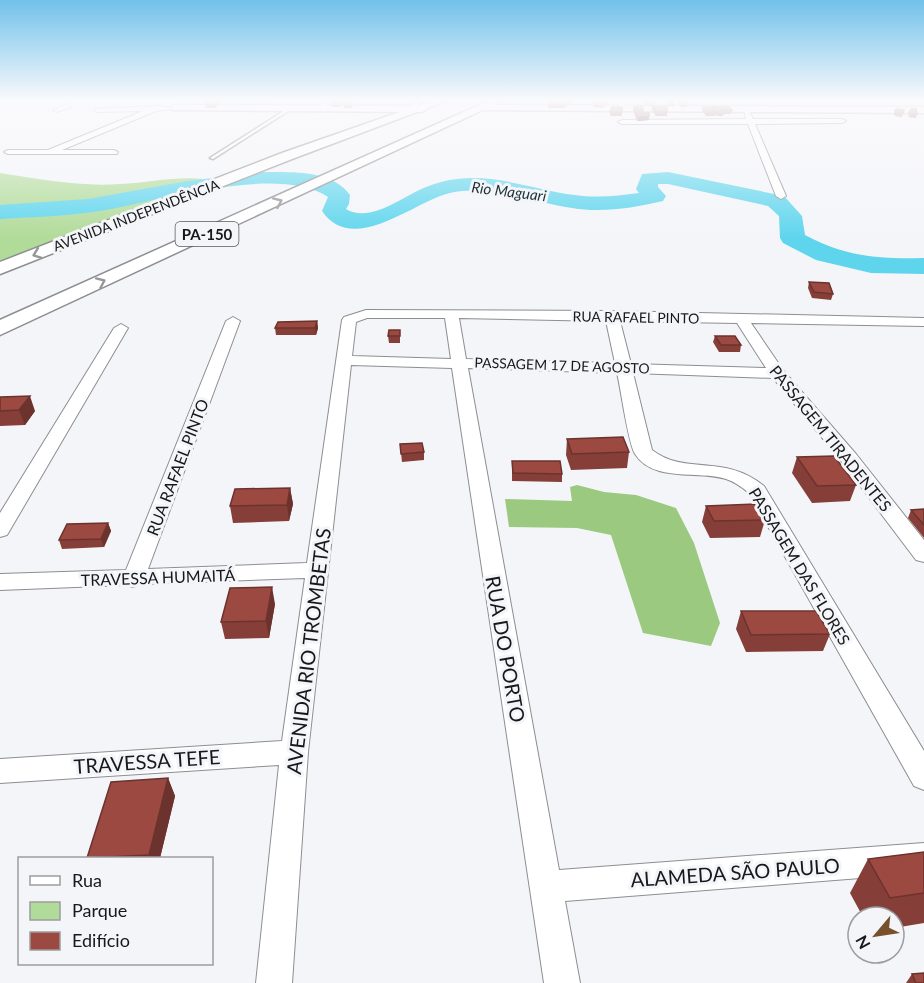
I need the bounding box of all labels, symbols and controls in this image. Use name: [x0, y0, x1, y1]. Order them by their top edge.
street label: AVENIDA INDEPENDÊNCIA: [51, 175, 222, 255]
water label: Rio Maguari: [471, 177, 548, 205]
one-way arrow: [272, 197, 283, 209]
road number: PA-150: [176, 222, 238, 246]
one-way arrow: [32, 247, 43, 259]
one-way arrow: [94, 278, 105, 290]
street label: RUA RAFAEL PINTO: [573, 307, 699, 327]
street label: PASSAGEM 17 DE AGOSTO: [474, 353, 650, 377]
street label: PASSAGEM TIRADENTES: [766, 361, 896, 515]
street label: RUA RAFAEL PINTO: [142, 396, 212, 538]
street label: PASSAGEM DAS FLORES: [745, 484, 855, 648]
street label: AVENIDA RIO TROMBETAS: [281, 526, 335, 776]
street label: TRAVESSA HUMAITÁ: [81, 565, 236, 589]
street label: RUA DO PORTO: [481, 574, 531, 724]
street label: TRAVESSA TEFE: [73, 744, 221, 778]
street label: ALAMEDA SÃO PAULO: [630, 853, 840, 891]
legend: [18, 857, 213, 965]
text: Rua: [72, 869, 102, 891]
text: Parque: [72, 899, 127, 921]
north arrow: [846, 905, 906, 965]
text: Edifício: [72, 929, 130, 951]
text: N: [851, 933, 874, 953]

